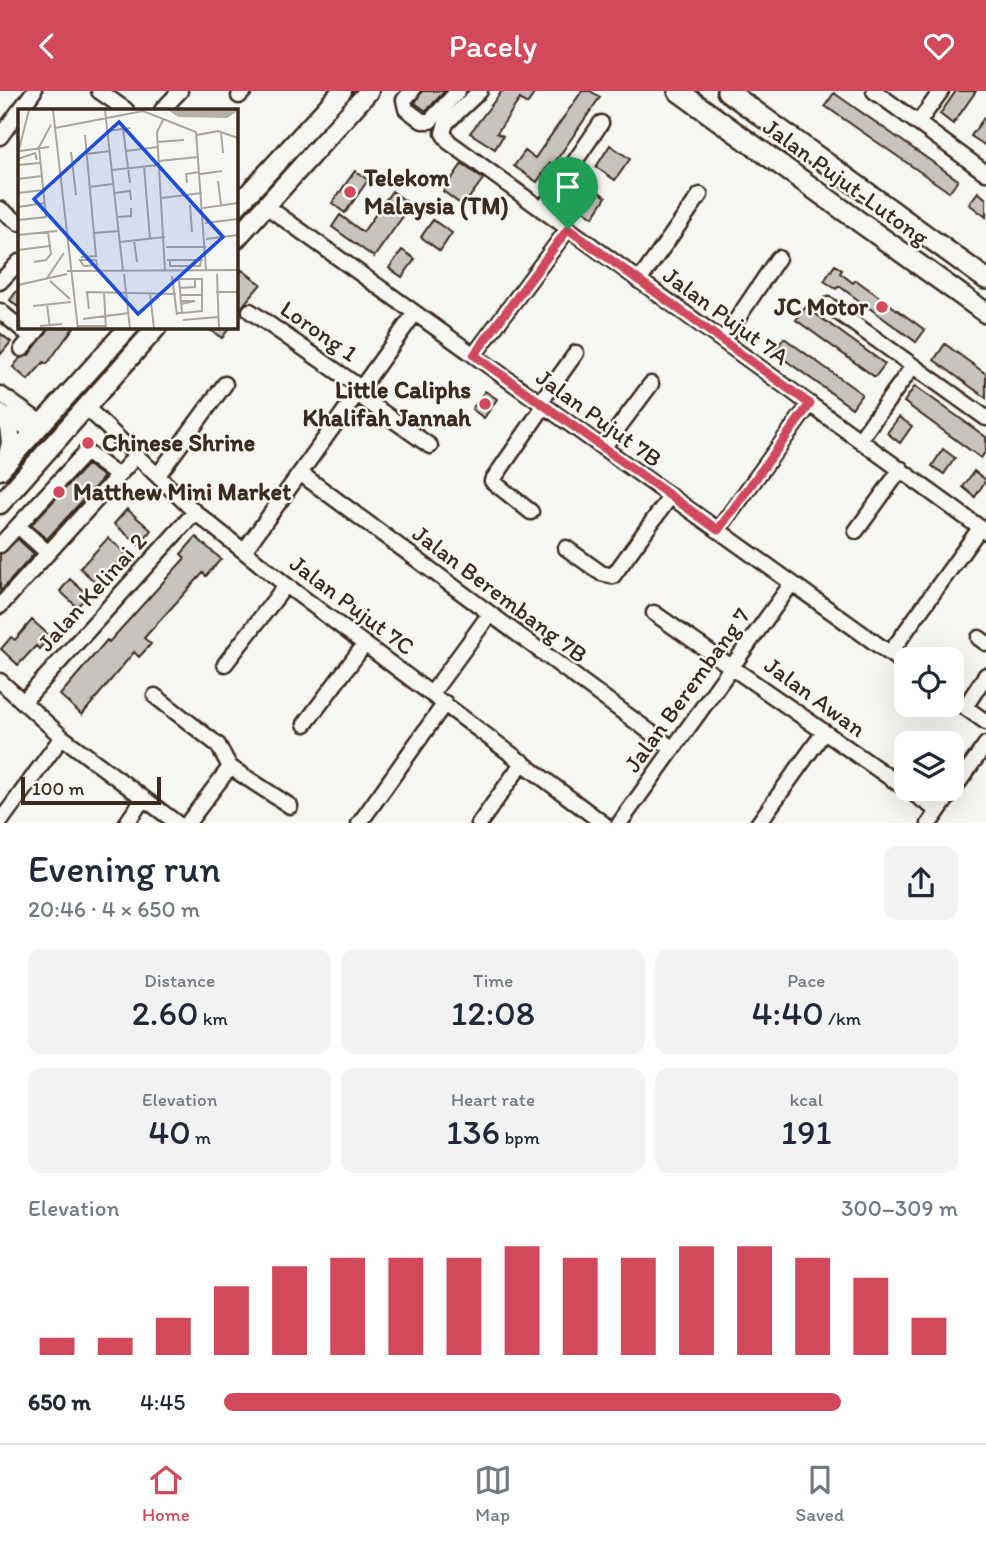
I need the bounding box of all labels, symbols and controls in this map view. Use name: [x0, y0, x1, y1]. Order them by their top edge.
icon: back: [28, 27, 66, 65]
text: Pacely: [449, 27, 537, 65]
icon: heart: [920, 27, 958, 65]
inset map: [18, 109, 238, 329]
street label: Jalan Pujut-Lutong: [758, 112, 935, 252]
pin: [538, 157, 598, 229]
place label: Telekom Malaysia (TM): [363, 163, 509, 221]
icon: arrive: [549, 168, 587, 206]
marker: Telekom Malaysia (TM): [342, 184, 358, 200]
street label: Jalan Pujut 7A: [658, 260, 795, 371]
place label: JC Motor: [773, 292, 869, 321]
street label: Lorong 1: [275, 294, 364, 368]
marker: JC Motor: [874, 299, 890, 315]
street label: Jalan Pujut 7B: [531, 362, 668, 473]
place label: Little Caliphs Khalifah Jannah: [303, 375, 472, 432]
marker: Little Caliphs Khalifah Jannah: [477, 396, 493, 412]
place label: Chinese Shrine: [102, 428, 255, 457]
marker: Chinese Shrine: [80, 435, 96, 451]
place label: Matthew Mini Market: [73, 477, 291, 506]
marker: Matthew Mini Market: [51, 484, 67, 500]
street label: Jalan Berembang 7B: [407, 518, 593, 669]
street label: Jalan Kelinai 2: [31, 526, 153, 657]
street label: Jalan Pujut 7C: [284, 548, 420, 661]
street label: Jalan Berembang 7: [617, 602, 756, 777]
map controls: [894, 647, 964, 801]
button: locate: [894, 647, 964, 717]
street label: Jalan Awan: [759, 650, 872, 743]
button: layers: [894, 731, 964, 801]
scale bar: [21, 775, 161, 806]
text: 100 m: [32, 777, 84, 800]
text: Evening run: [28, 846, 221, 892]
button: share: [884, 846, 958, 920]
text: 20:46 · 4 × 650 m: [28, 895, 200, 923]
text: Distance: [144, 969, 215, 992]
text: Time: [473, 969, 513, 992]
text: Pace: [787, 969, 825, 992]
text: 2.60: [131, 992, 199, 1034]
text: 12:08: [451, 992, 535, 1034]
text: 4:40: [752, 992, 824, 1034]
text: km: [199, 1007, 228, 1030]
text: /km: [824, 1007, 861, 1030]
text: Elevation: [142, 1088, 217, 1111]
text: Heart rate: [451, 1088, 535, 1111]
text: kcal: [789, 1088, 823, 1111]
text: 40: [148, 1111, 191, 1153]
text: 136: [446, 1111, 500, 1153]
text: 191: [781, 1111, 832, 1153]
text: m: [191, 1126, 211, 1149]
text: bpm: [500, 1126, 540, 1149]
text: Elevation: [28, 1194, 119, 1222]
text: 300–309 m: [841, 1194, 958, 1222]
text: 650 m: [28, 1388, 91, 1416]
text: 4:45: [140, 1388, 185, 1416]
tab: Home: [142, 1461, 190, 1526]
tab: Map: [474, 1461, 512, 1526]
tab: Saved: [796, 1461, 844, 1526]

